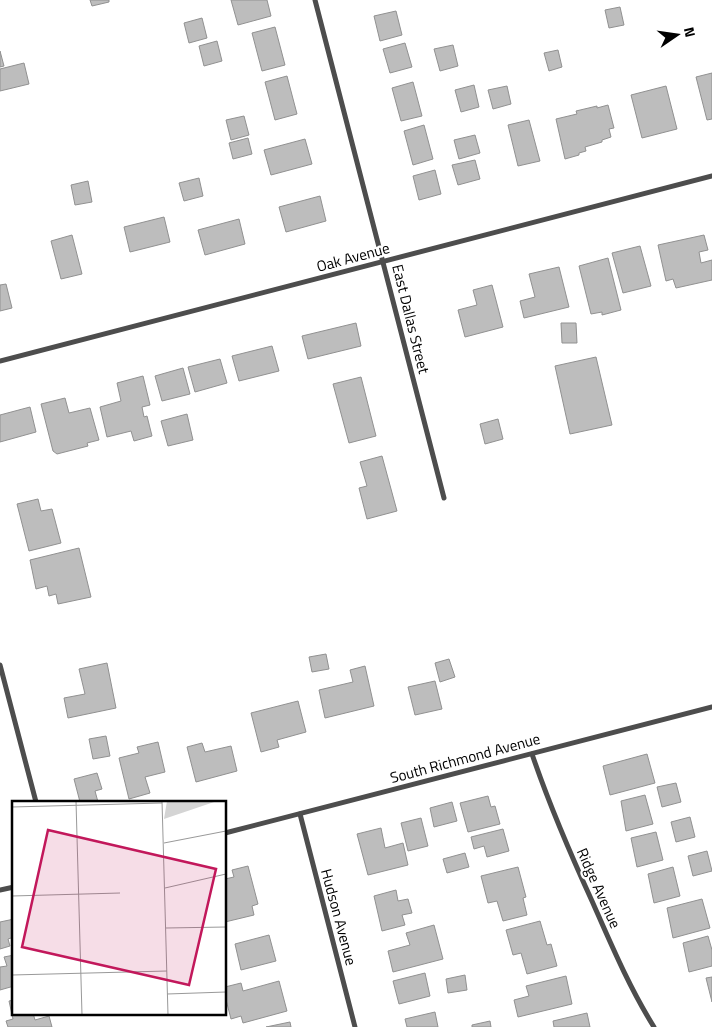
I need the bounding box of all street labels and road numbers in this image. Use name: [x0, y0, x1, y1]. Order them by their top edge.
street label: Oak Avenue: [314, 236, 392, 278]
street label: East Dallas Street: [386, 262, 436, 377]
street label: South Richmond Avenue: [387, 727, 543, 789]
street label: Ridge Avenue: [571, 844, 627, 932]
street label: Hudson Avenue: [315, 866, 363, 968]

